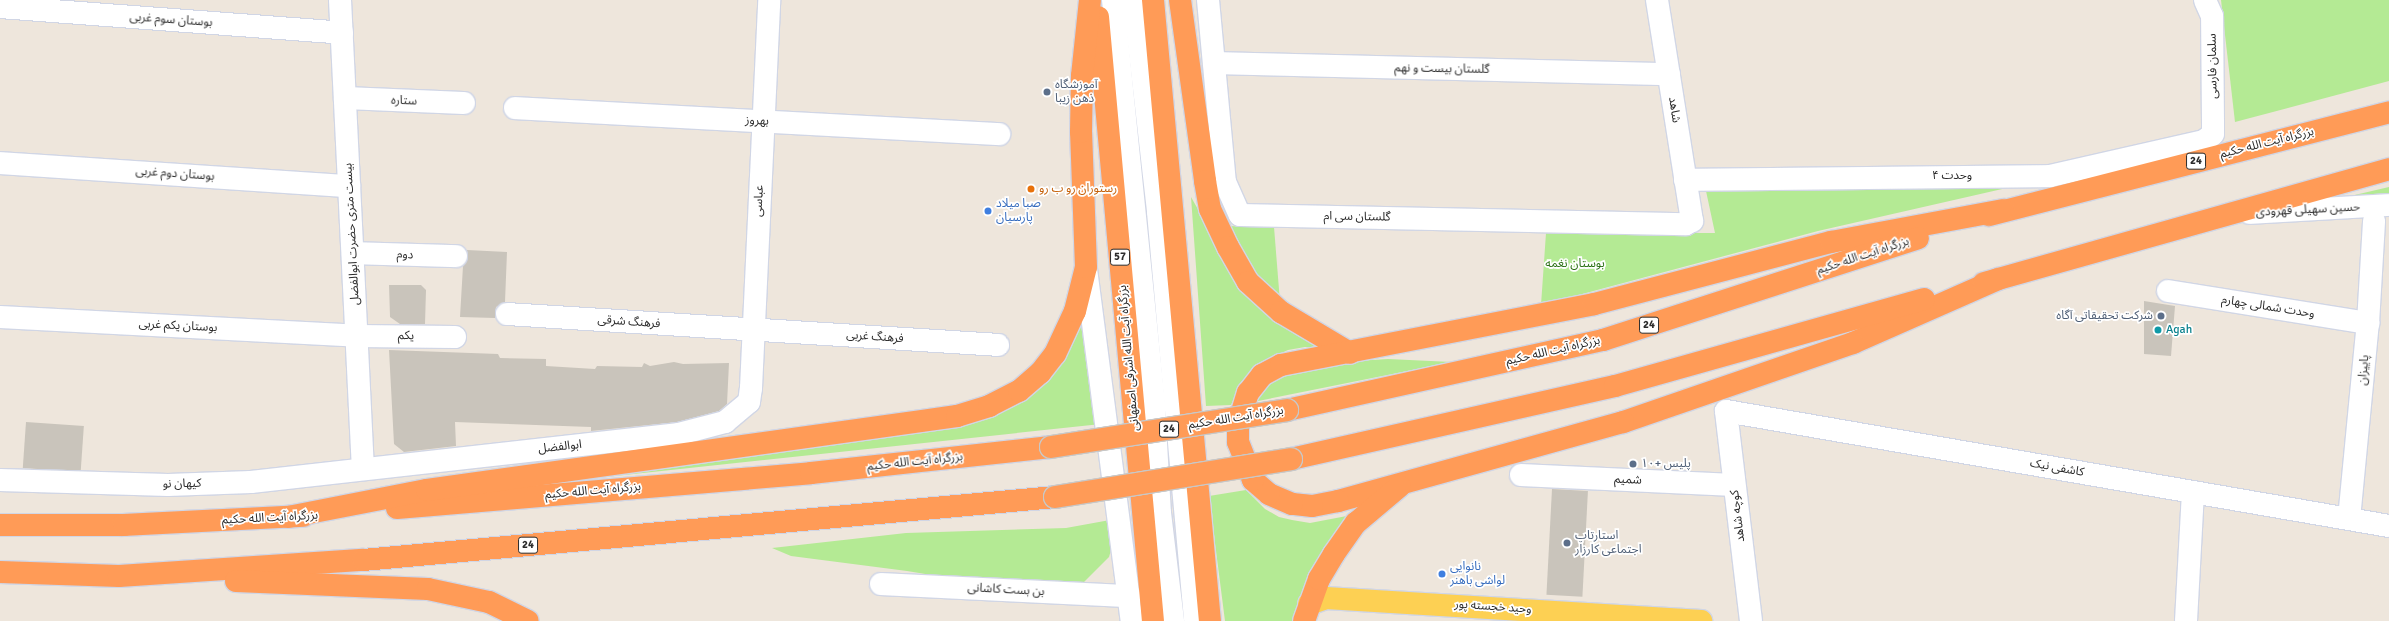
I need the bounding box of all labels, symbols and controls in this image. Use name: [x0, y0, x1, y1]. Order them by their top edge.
street label: بوستان سوم غربی: [129, 10, 213, 30]
street label: سلمان فارسی: [2205, 33, 2221, 99]
street label: گلستان بیست و نهم: [1394, 61, 1490, 77]
place label: آموزشگاه ذهن زیبا: [1055, 78, 1098, 106]
marker: آموزشگاه ذهن زیبا: [1042, 87, 1052, 97]
street label: ستاره: [391, 93, 417, 109]
street label: شاهد: [1665, 96, 1683, 124]
street label: بهروز: [745, 113, 769, 129]
street label: بزرگراه آیت الله حکیم: [2219, 124, 2315, 162]
road number: 24: [2186, 152, 2206, 170]
street label: بیست متری حضرت ابوالفضل: [341, 162, 363, 306]
street label: بوستان دوم غربی: [135, 164, 215, 184]
street label: وحدت ۴: [1932, 169, 1972, 183]
place label: رستوران رو ب رو: [1039, 182, 1117, 196]
marker: رستوران رو ب رو: [1026, 184, 1036, 194]
street label: عباسی: [751, 185, 767, 217]
place label: صبا میلاد پارسیان: [996, 197, 1041, 225]
street label: حسین سهیلی قهرودی: [2255, 200, 2361, 220]
marker: صبا میلاد پارسیان: [983, 206, 993, 216]
street label: گلستان سی ام: [1323, 209, 1391, 225]
street label: بزرگراه آیت الله حکیم: [1815, 234, 1911, 278]
street label: دوم: [396, 248, 414, 262]
road number: 57: [1110, 248, 1130, 266]
park label: بوستان نغمه: [1545, 257, 1605, 271]
street label: بزرگراه آیت الله اشرفی اصفهانی: [1115, 284, 1143, 432]
street label: وحدت شمالی چهارم: [2220, 293, 2316, 321]
place label: شرکت تحقیقاتی آگاه: [2056, 309, 2153, 323]
marker: شرکت تحقیقاتی آگاه: [2156, 311, 2166, 321]
street label: فرهنگ شرقی: [597, 313, 661, 331]
road number: 24: [1639, 316, 1659, 334]
street label: بوستان یکم غربی: [138, 317, 218, 335]
place label: Agah: [2166, 323, 2192, 337]
marker: Agah: [2153, 325, 2163, 335]
street label: فرهنگ غربی: [846, 328, 904, 346]
street label: یکم: [398, 329, 414, 343]
street label: بزرگراه آیت الله حکیم: [1504, 333, 1602, 369]
street label: پاییزان: [2355, 354, 2373, 386]
street label: بزرگراه آیت الله حکیم: [1187, 403, 1285, 433]
road number: 24: [1159, 420, 1179, 438]
street label: ابوالفضل: [537, 438, 583, 456]
street label: بزرگراه آیت الله حکیم: [866, 450, 964, 474]
street label: کاشفی نیک: [2029, 456, 2085, 480]
place label: پلیس +۱۰: [1641, 457, 1691, 471]
marker: پلیس +۱۰: [1628, 459, 1638, 469]
street label: شمیم: [1614, 472, 1642, 488]
street label: کیهان نو: [163, 476, 201, 492]
street label: بزرگراه آیت الله حکیم: [544, 480, 642, 502]
street label: کوچه شاهد: [1728, 489, 1748, 543]
street label: بزرگراه آیت الله حکیم: [222, 508, 318, 528]
place label: استارتاپ اجتماعی کارزار: [1575, 529, 1642, 557]
road number: 24: [518, 536, 538, 554]
marker: استارتاپ اجتماعی کارزار: [1562, 538, 1572, 548]
place label: نانوایی لواشی باهنر: [1450, 560, 1505, 588]
marker: نانوایی لواشی باهنر: [1437, 569, 1447, 579]
street label: بن بست کاشانی: [967, 581, 1045, 599]
street label: وحید خجسته پور: [1454, 597, 1532, 617]

